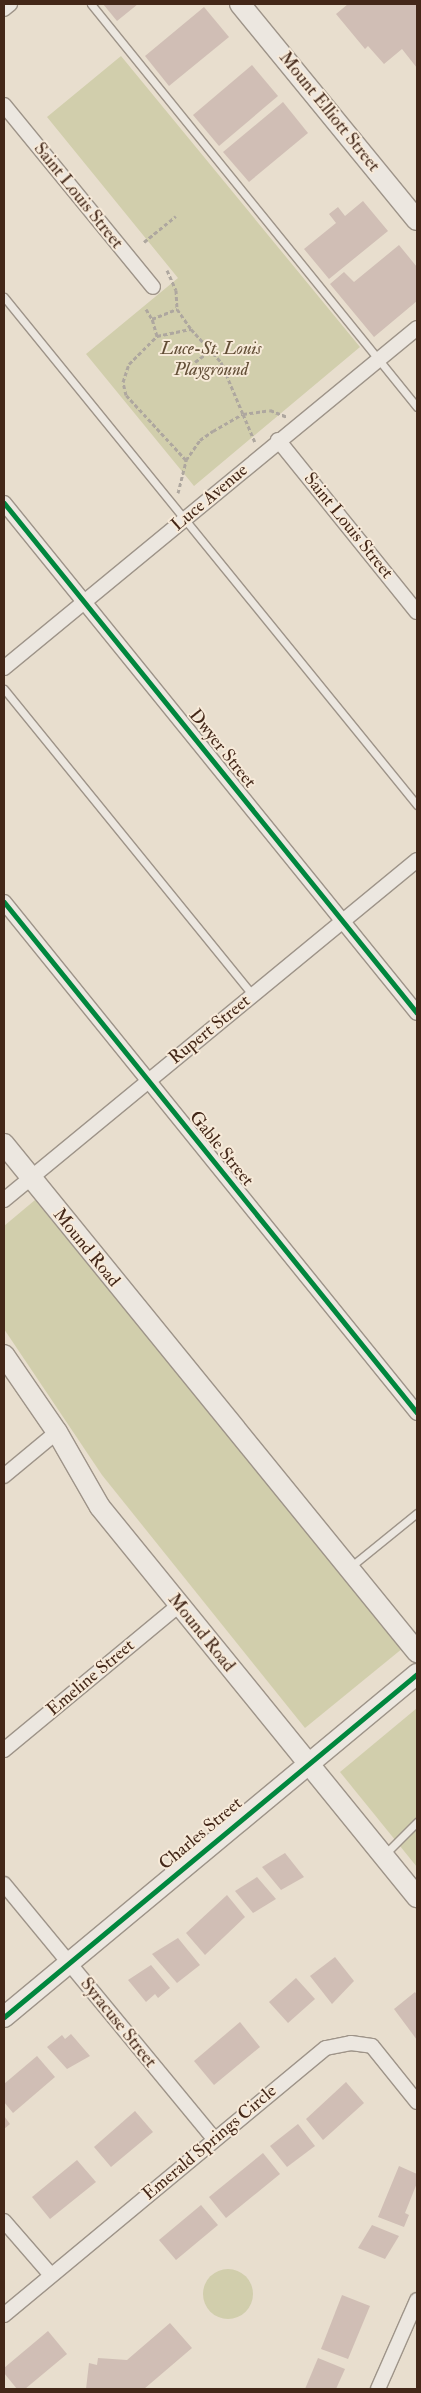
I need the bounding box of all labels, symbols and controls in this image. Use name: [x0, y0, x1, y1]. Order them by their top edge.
street label: Mount Elliott Street: [274, 48, 384, 176]
street label: Saint Louis Street: [29, 139, 127, 253]
park label: Luce-St. Louis Playground: [161, 339, 261, 382]
street label: Luce Avenue: [167, 460, 253, 536]
street label: Saint Louis Street: [299, 469, 397, 583]
street label: Dwyer Street: [184, 705, 260, 793]
street label: Rupert Street: [165, 991, 255, 1069]
street label: Gable Street: [184, 1107, 258, 1191]
street label: Mound Road: [48, 1204, 124, 1292]
street label: Mound Road: [163, 1589, 239, 1677]
street label: Emeline Street: [43, 1635, 139, 1721]
street label: Charles Street: [155, 1793, 247, 1875]
street label: Syracuse Street: [75, 1974, 161, 2072]
street label: Emerald Springs Circle: [139, 2081, 281, 2205]

